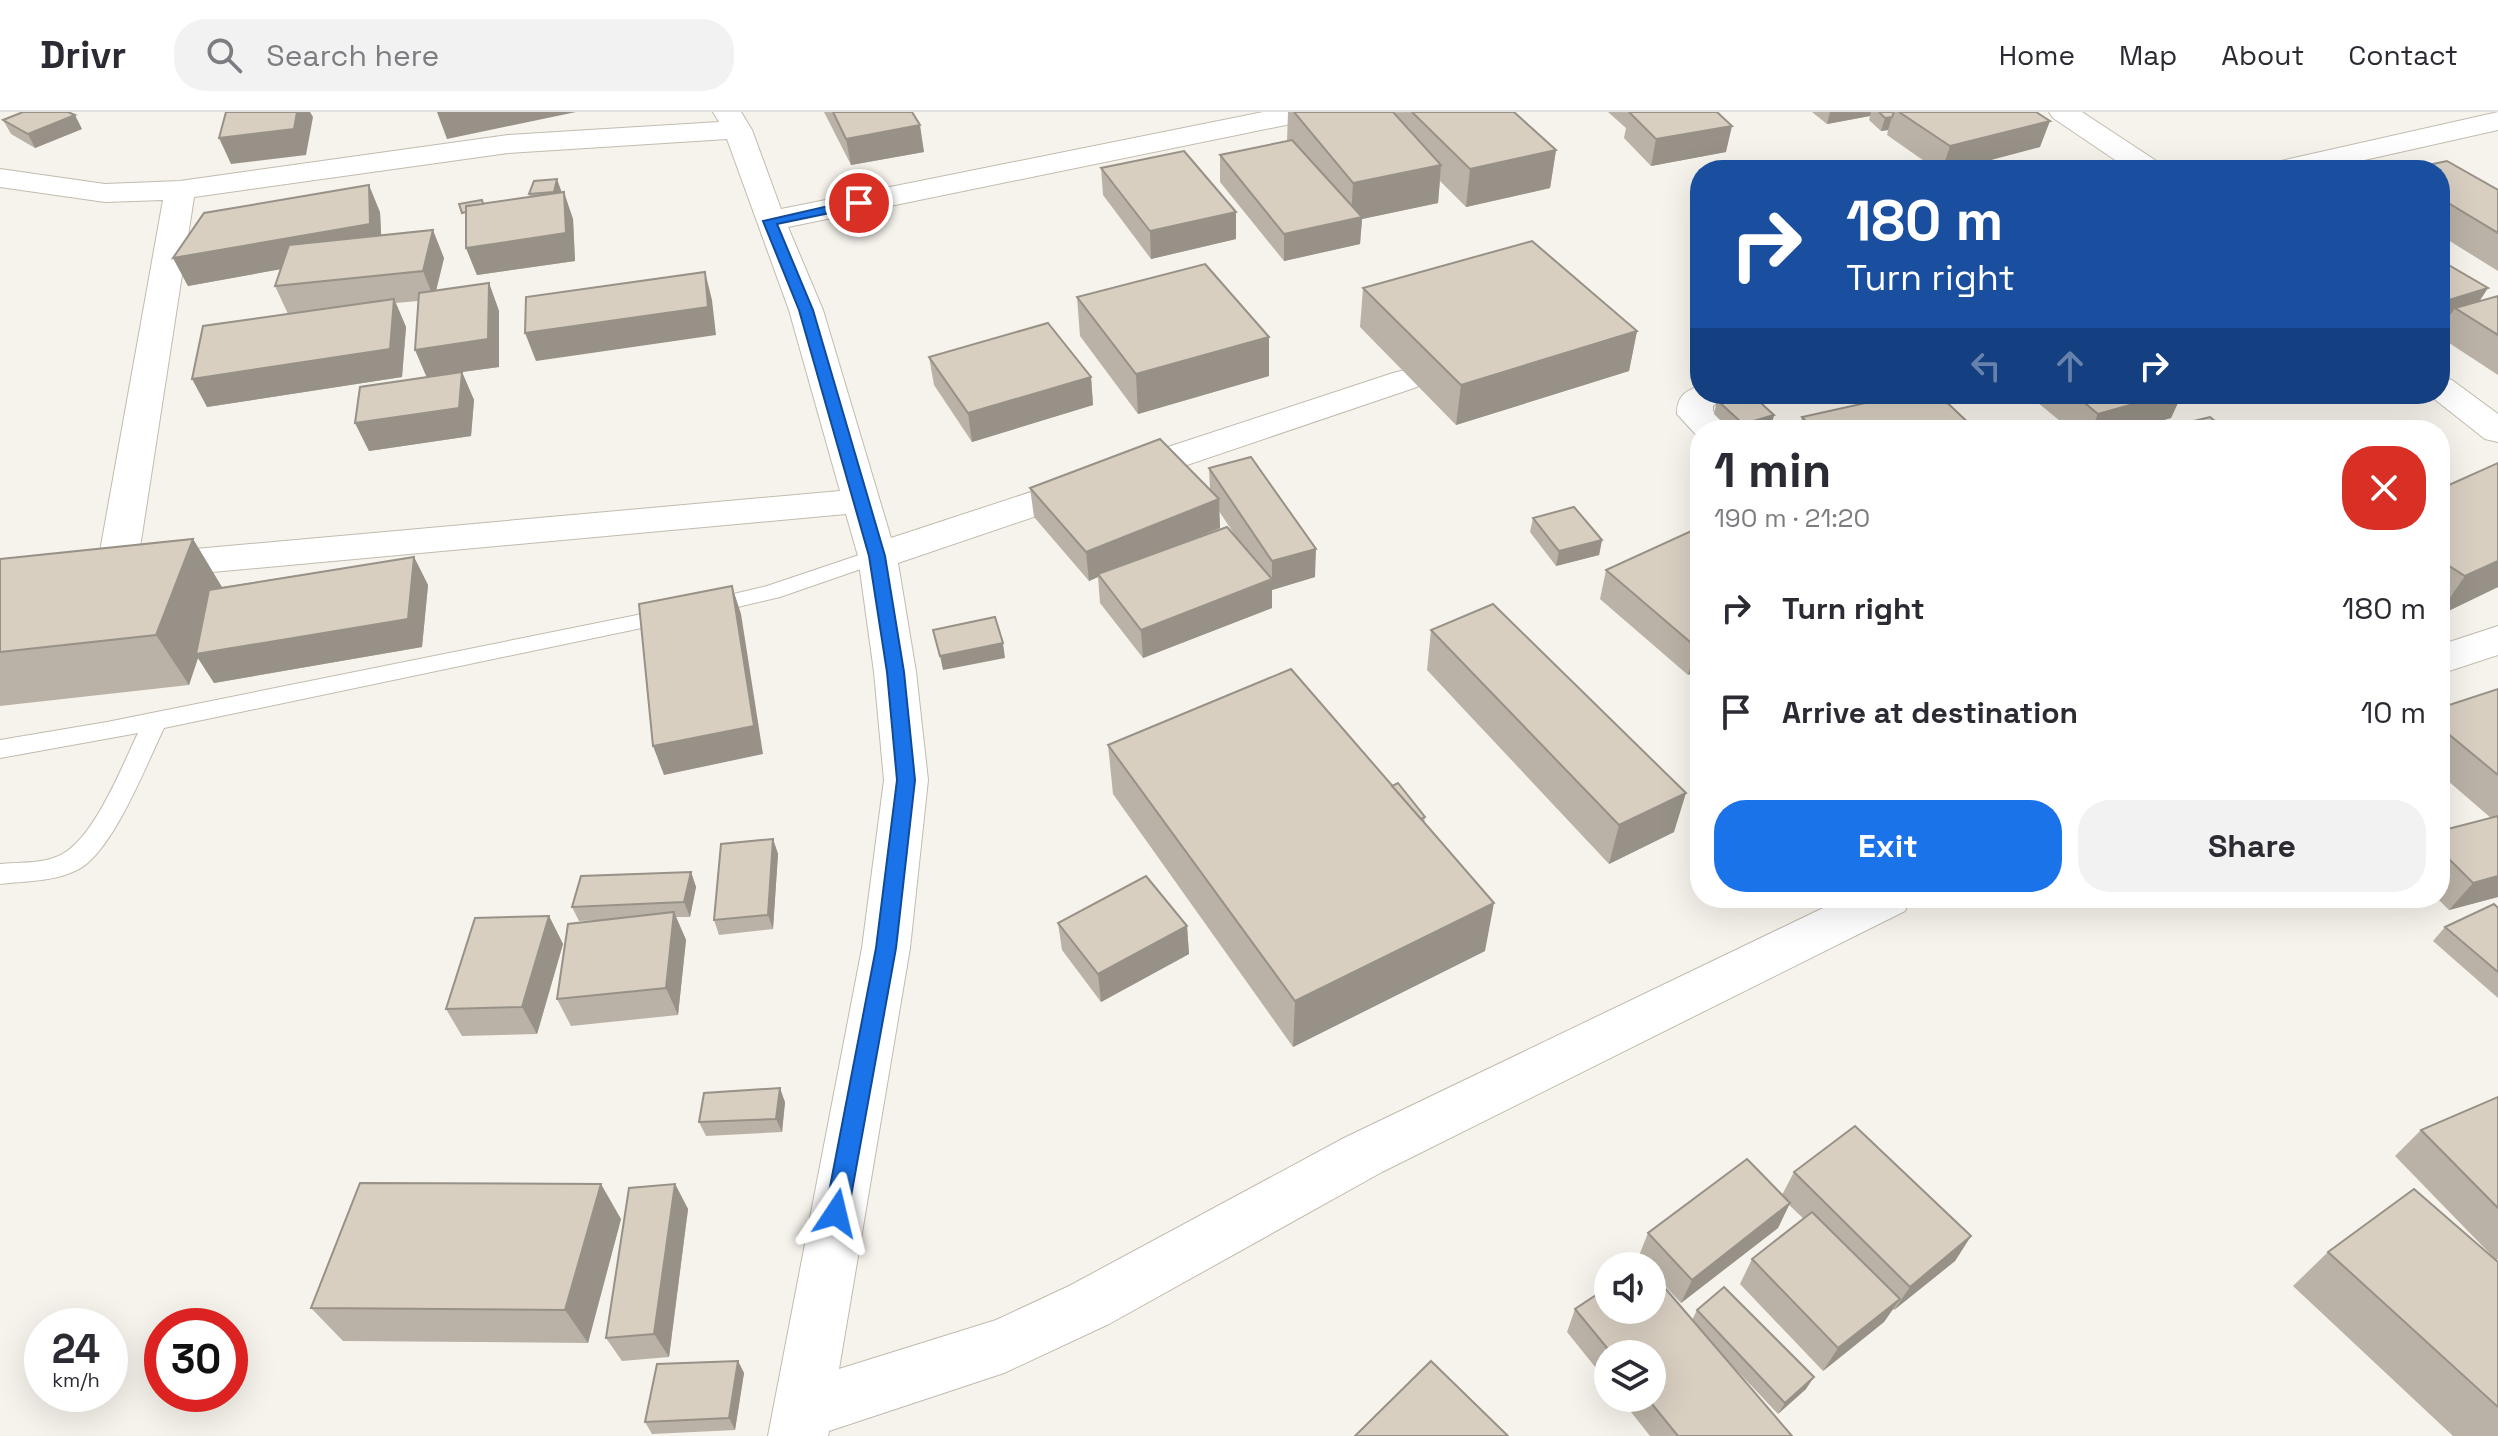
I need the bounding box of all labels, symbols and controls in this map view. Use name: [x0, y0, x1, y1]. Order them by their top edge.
search box: [174, 19, 734, 91]
text: Drivr: [40, 31, 126, 79]
icon: search: [202, 33, 246, 77]
text: Search here: [266, 36, 439, 75]
text: Home: [1999, 37, 2075, 73]
text: Map: [2119, 37, 2177, 73]
text: About: [2221, 37, 2304, 73]
text: Contact: [2348, 37, 2458, 73]
pin: [825, 169, 893, 237]
icon: arrive: [837, 181, 881, 225]
text: 180 m: [1846, 185, 2003, 256]
icon: right: [1714, 192, 1818, 296]
text: Turn right: [1846, 255, 2015, 301]
icon: left: [1964, 344, 2008, 388]
icon: ahead: [2048, 344, 2092, 388]
icon: right: [2132, 344, 2176, 388]
text: 1 min: [1714, 440, 1831, 501]
button: close: [2342, 446, 2426, 530]
text: 190 m · 21:20: [1714, 501, 1870, 535]
icon: right: [1714, 586, 1758, 630]
text: Turn right: [1782, 589, 1925, 628]
text: 180 m: [2342, 589, 2426, 628]
icon: arrive: [1714, 690, 1758, 734]
text: Arrive at destination: [1782, 693, 2078, 732]
text: 10 m: [2361, 693, 2426, 732]
button: Exit: [1714, 800, 2062, 892]
button: Share: [2078, 800, 2426, 892]
position arrow: [794, 1171, 878, 1255]
map controls: [1594, 1252, 1666, 1412]
button: sound: [1594, 1252, 1666, 1324]
speed limit sign: 30: [144, 1308, 248, 1412]
text: 24: [52, 1324, 100, 1375]
button: layers: [1594, 1340, 1666, 1412]
text: km/h: [52, 1367, 100, 1393]

